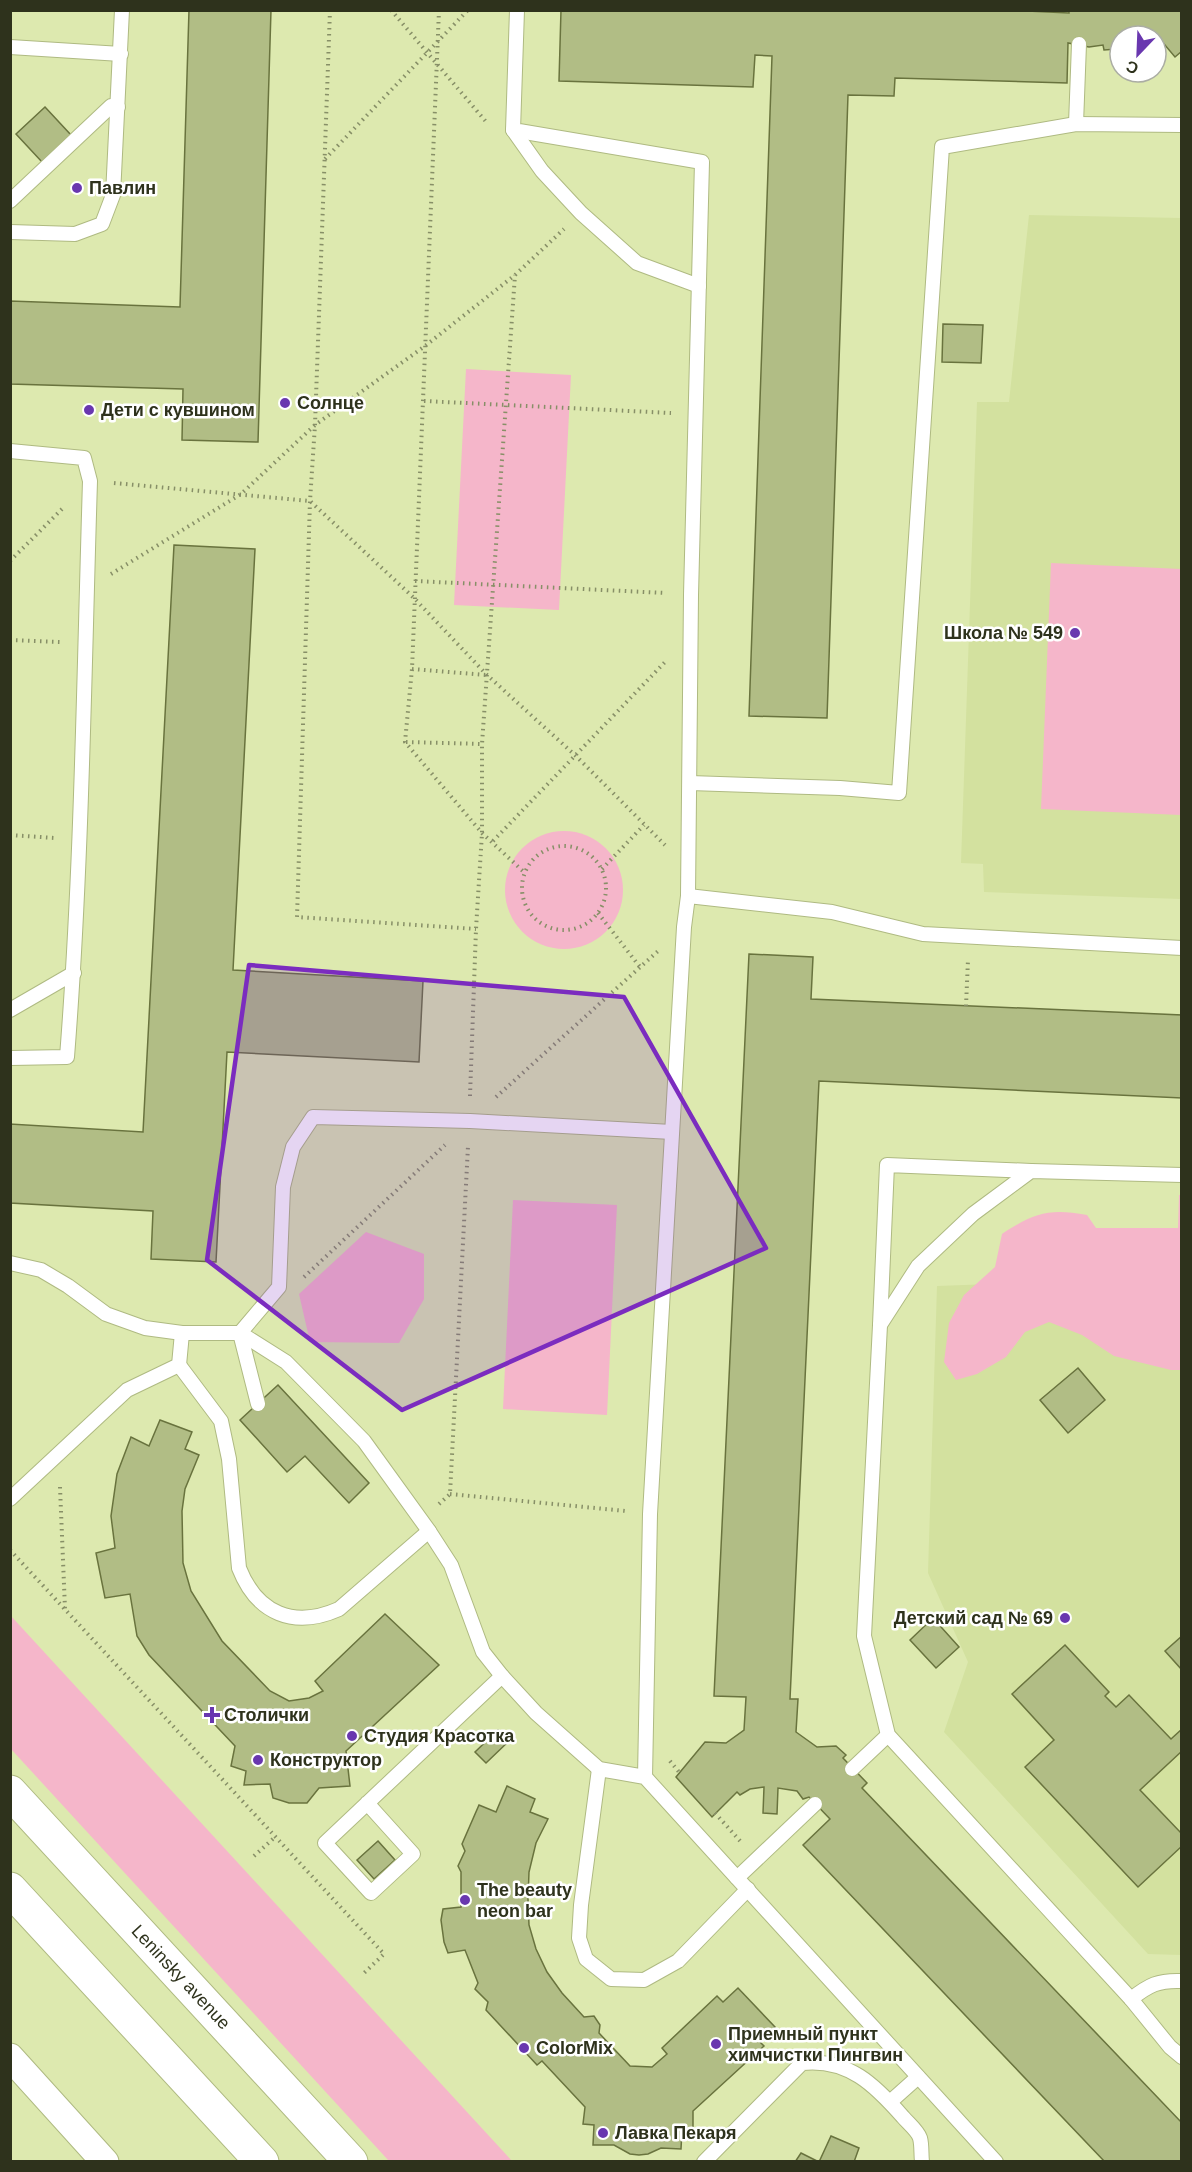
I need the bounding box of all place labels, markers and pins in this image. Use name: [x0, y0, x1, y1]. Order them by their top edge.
place label: Павлин: [89, 178, 156, 198]
marker: Павлин: [70, 181, 84, 195]
place label: Солнце: [297, 393, 364, 413]
marker: Солнце: [278, 396, 292, 410]
place label: Дети с кувшином: [101, 400, 255, 420]
marker: Дети с кувшином: [82, 403, 96, 417]
place label: Школа № 549: [944, 623, 1063, 643]
marker: Школа № 549: [1068, 626, 1082, 640]
place label: Детский сад № 69: [894, 1608, 1053, 1628]
marker: Детский сад № 69: [1058, 1611, 1072, 1625]
place label: Столички: [224, 1705, 309, 1725]
marker: Столички: [205, 1708, 219, 1722]
place label: Студия Красотка: [364, 1726, 515, 1746]
marker: Студия Красотка: [345, 1729, 359, 1743]
place label: Конструктор: [270, 1750, 382, 1770]
marker: Конструктор: [251, 1753, 265, 1767]
place label: The beauty neon bar: [477, 1880, 572, 1921]
marker: The beauty neon bar: [458, 1893, 472, 1907]
place label: Приемный пункт химчистки Пингвин: [728, 2024, 903, 2065]
marker: Приемный пункт химчистки Пингвин: [709, 2037, 723, 2051]
place label: ColorMix: [536, 2038, 613, 2058]
marker: ColorMix: [517, 2041, 531, 2055]
place label: Лавка Пекаря: [615, 2123, 736, 2143]
marker: Лавка Пекаря: [596, 2126, 610, 2140]

